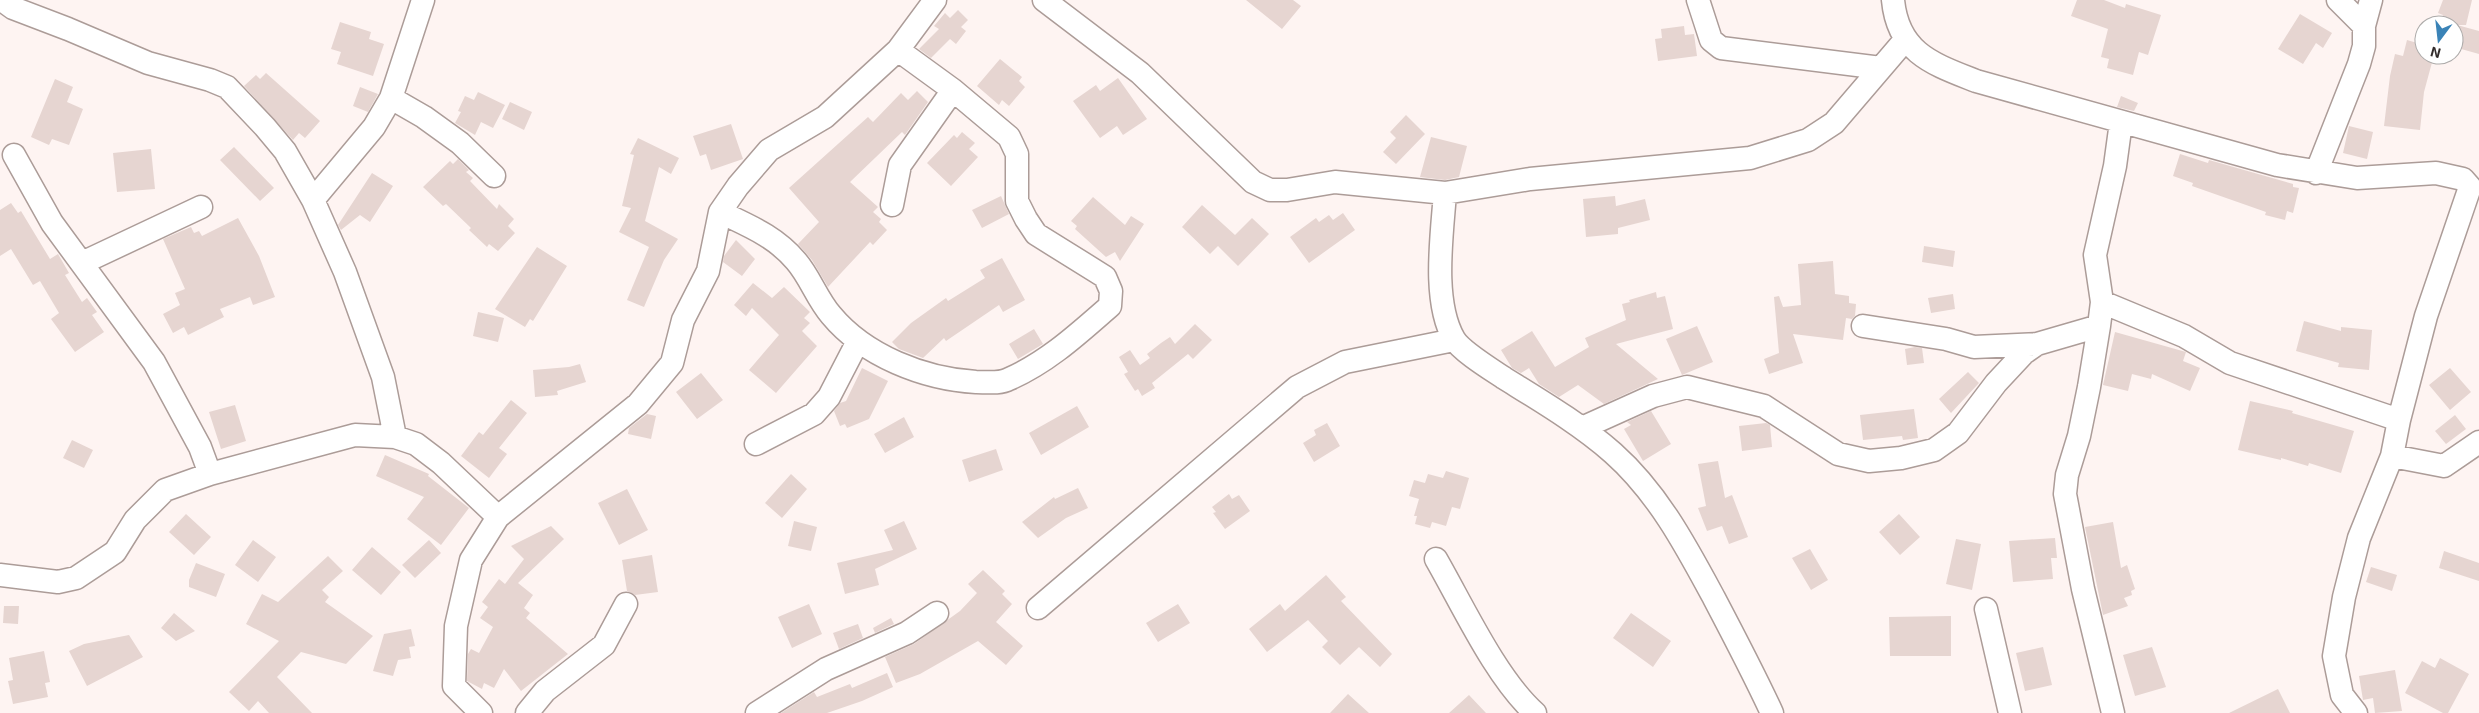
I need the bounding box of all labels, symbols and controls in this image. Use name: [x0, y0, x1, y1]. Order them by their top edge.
north arrow: [2414, 15, 2464, 65]
text: N: [2428, 44, 2443, 63]

